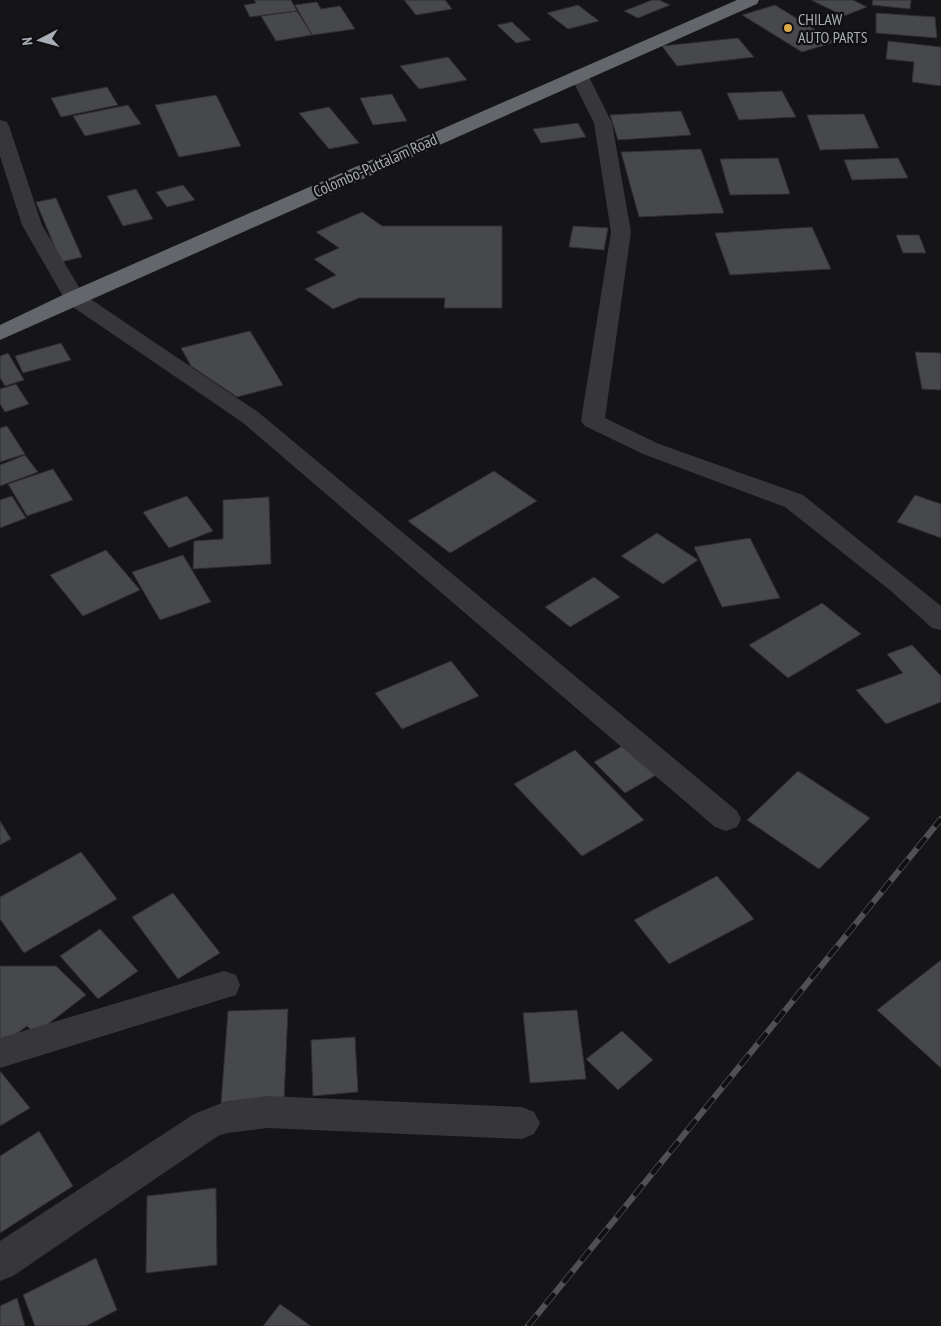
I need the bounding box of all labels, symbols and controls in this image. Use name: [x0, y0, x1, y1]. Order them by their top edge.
place label: CHILAW AUTO PARTS: [798, 9, 868, 47]
north arrow: [15, 15, 65, 65]
marker: CHILAW AUTO PARTS: [782, 22, 794, 34]
text: N: [18, 37, 36, 46]
street label: Colombo-Puttalam Road: [310, 129, 440, 201]

